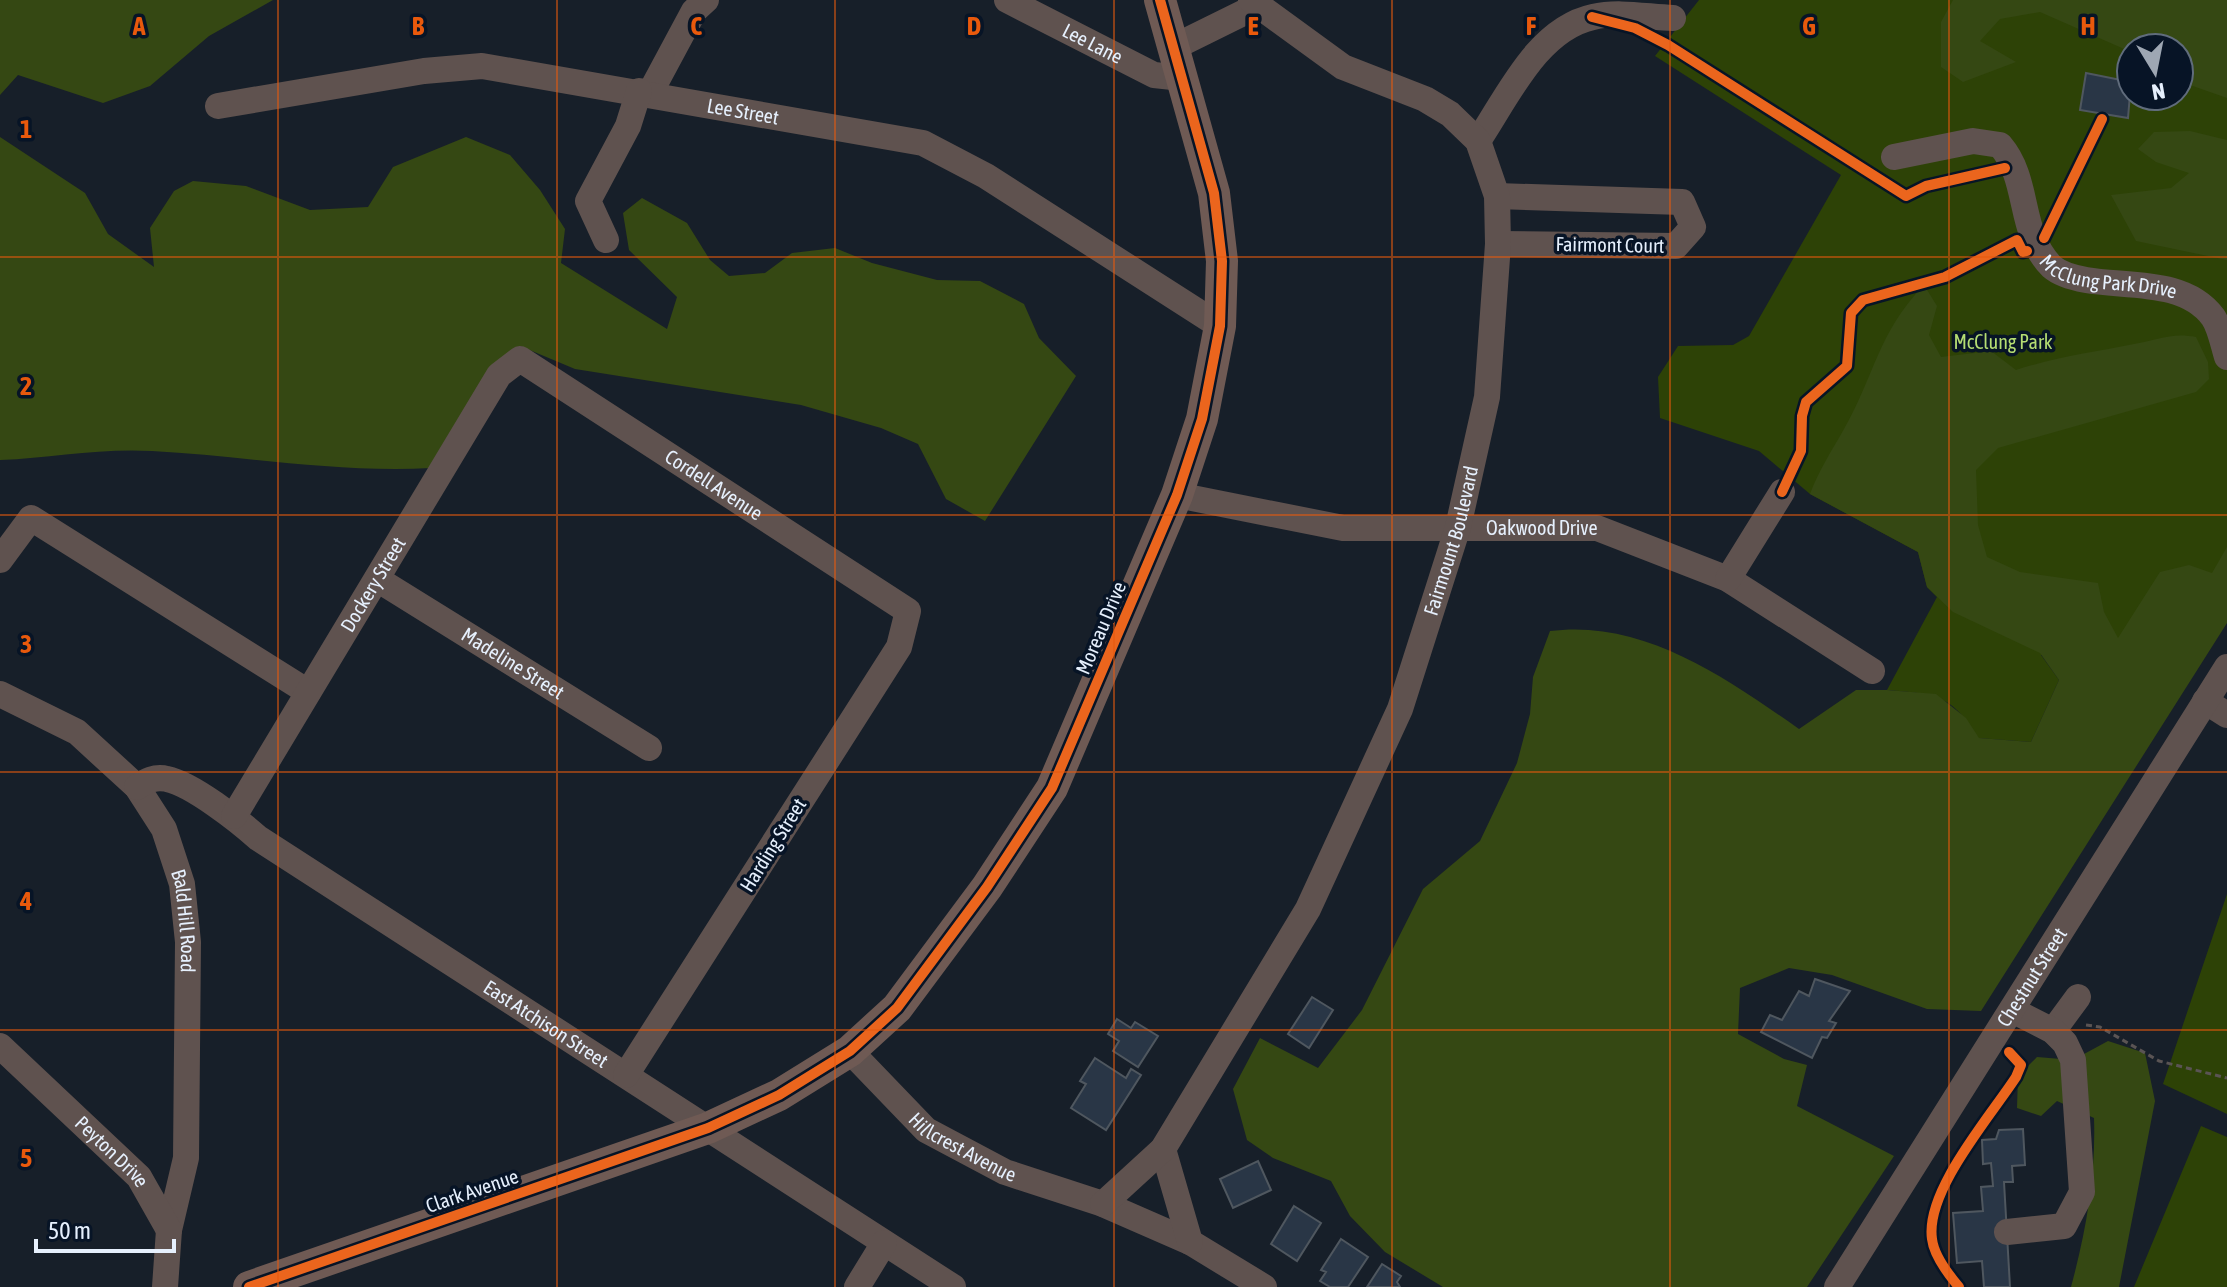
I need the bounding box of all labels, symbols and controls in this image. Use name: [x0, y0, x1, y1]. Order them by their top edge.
text: A: [132, 11, 146, 41]
text: B: [412, 11, 425, 41]
text: C: [690, 11, 702, 41]
text: D: [967, 11, 981, 41]
text: E: [1247, 11, 1259, 41]
text: F: [1526, 11, 1537, 41]
text: G: [1802, 11, 1816, 41]
text: H: [2080, 11, 2096, 41]
street label: Lee Lane: [1059, 18, 1127, 68]
north arrow: [2115, 32, 2195, 112]
text: N: [2150, 78, 2167, 106]
street label: Lee Street: [705, 93, 781, 129]
text: 1: [20, 114, 32, 144]
street label: Fairmont Court: [1555, 232, 1665, 257]
street label: McClung Park Drive: [2035, 250, 2180, 302]
park label: McClung Park: [1953, 330, 2053, 353]
text: 2: [20, 371, 32, 401]
street label: Cordell Avenue: [661, 444, 767, 525]
street label: Fairmount Boulevard: [1419, 464, 1482, 618]
street label: Oakwood Drive: [1486, 516, 1597, 539]
street label: Dockery Street: [335, 533, 410, 636]
street label: Moreau Drive: [1071, 578, 1130, 678]
street label: Madeline Street: [458, 622, 569, 704]
text: 3: [20, 629, 32, 659]
street label: Harding Street: [735, 794, 810, 896]
street label: Bald Hill Road: [167, 866, 200, 973]
text: 4: [19, 886, 32, 916]
street label: Chestnut Street: [1992, 923, 2071, 1031]
street label: East Atchison Street: [480, 975, 613, 1072]
street label: Hillcrest Avenue: [904, 1108, 1019, 1186]
street label: Peyton Drive: [71, 1111, 154, 1191]
text: 5: [20, 1143, 32, 1173]
street label: Clark Avenue: [423, 1164, 521, 1217]
scale bar: [36, 1203, 174, 1253]
text: 50 m: [48, 1217, 91, 1244]

